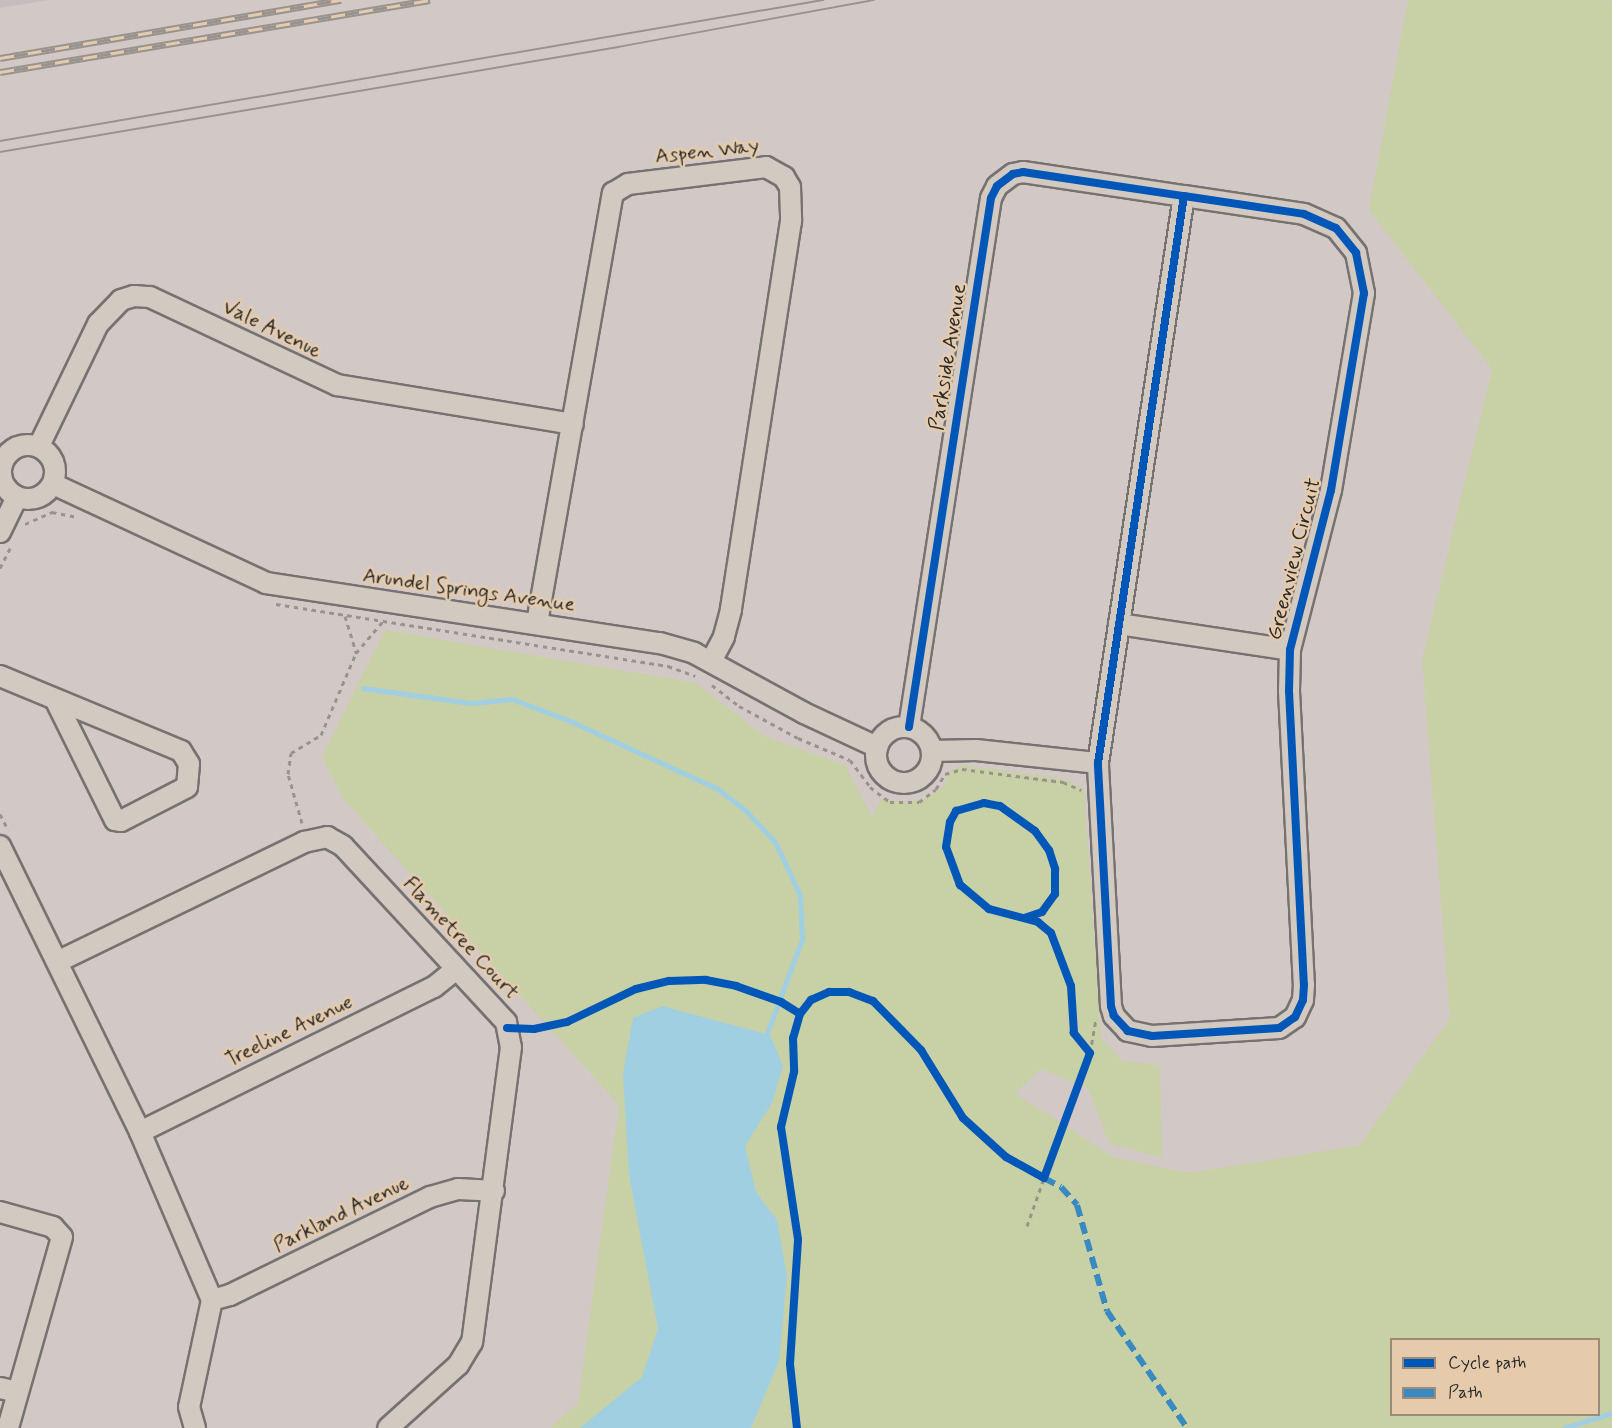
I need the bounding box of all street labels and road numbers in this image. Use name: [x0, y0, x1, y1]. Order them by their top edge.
street label: Aspen Way: [654, 133, 760, 169]
street label: Parkside Avenue: [924, 282, 972, 432]
street label: Vale Avenue: [217, 294, 327, 364]
street label: Greenview Circuit: [1262, 477, 1326, 641]
street label: Arundel Springs Avenue: [364, 563, 574, 617]
street label: Flametree Court: [399, 873, 523, 1003]
street label: Treeline Avenue: [220, 989, 358, 1073]
street label: Parkland Avenue: [267, 1170, 415, 1258]

